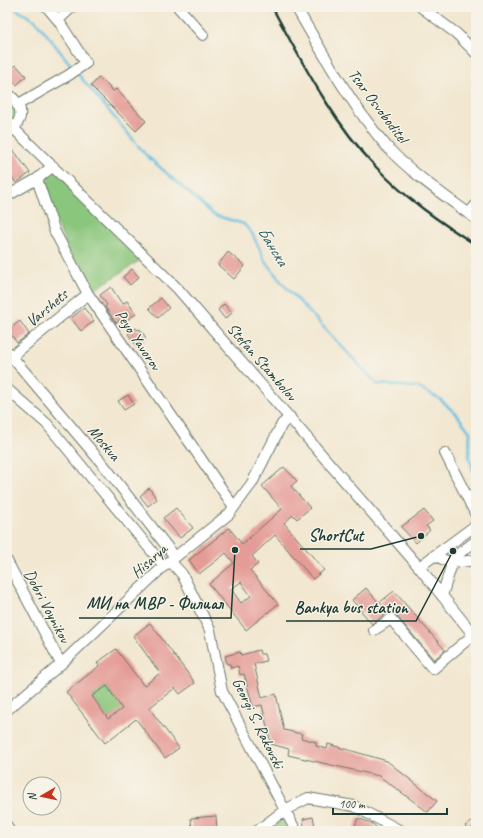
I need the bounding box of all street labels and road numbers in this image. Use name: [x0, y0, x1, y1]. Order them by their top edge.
street label: Tsar Osvoboditel: [344, 65, 414, 150]
street label: Varshets: [22, 284, 73, 331]
street label: Peyo Yavorov: [111, 306, 166, 375]
street label: Stefan Stambolov: [223, 319, 302, 406]
street label: Moskva: [83, 421, 126, 466]
street label: Hisarya: [127, 539, 172, 582]
street label: Dobri Voynikov: [19, 566, 75, 648]
street label: Georgi S. Rakovski: [227, 674, 289, 773]

